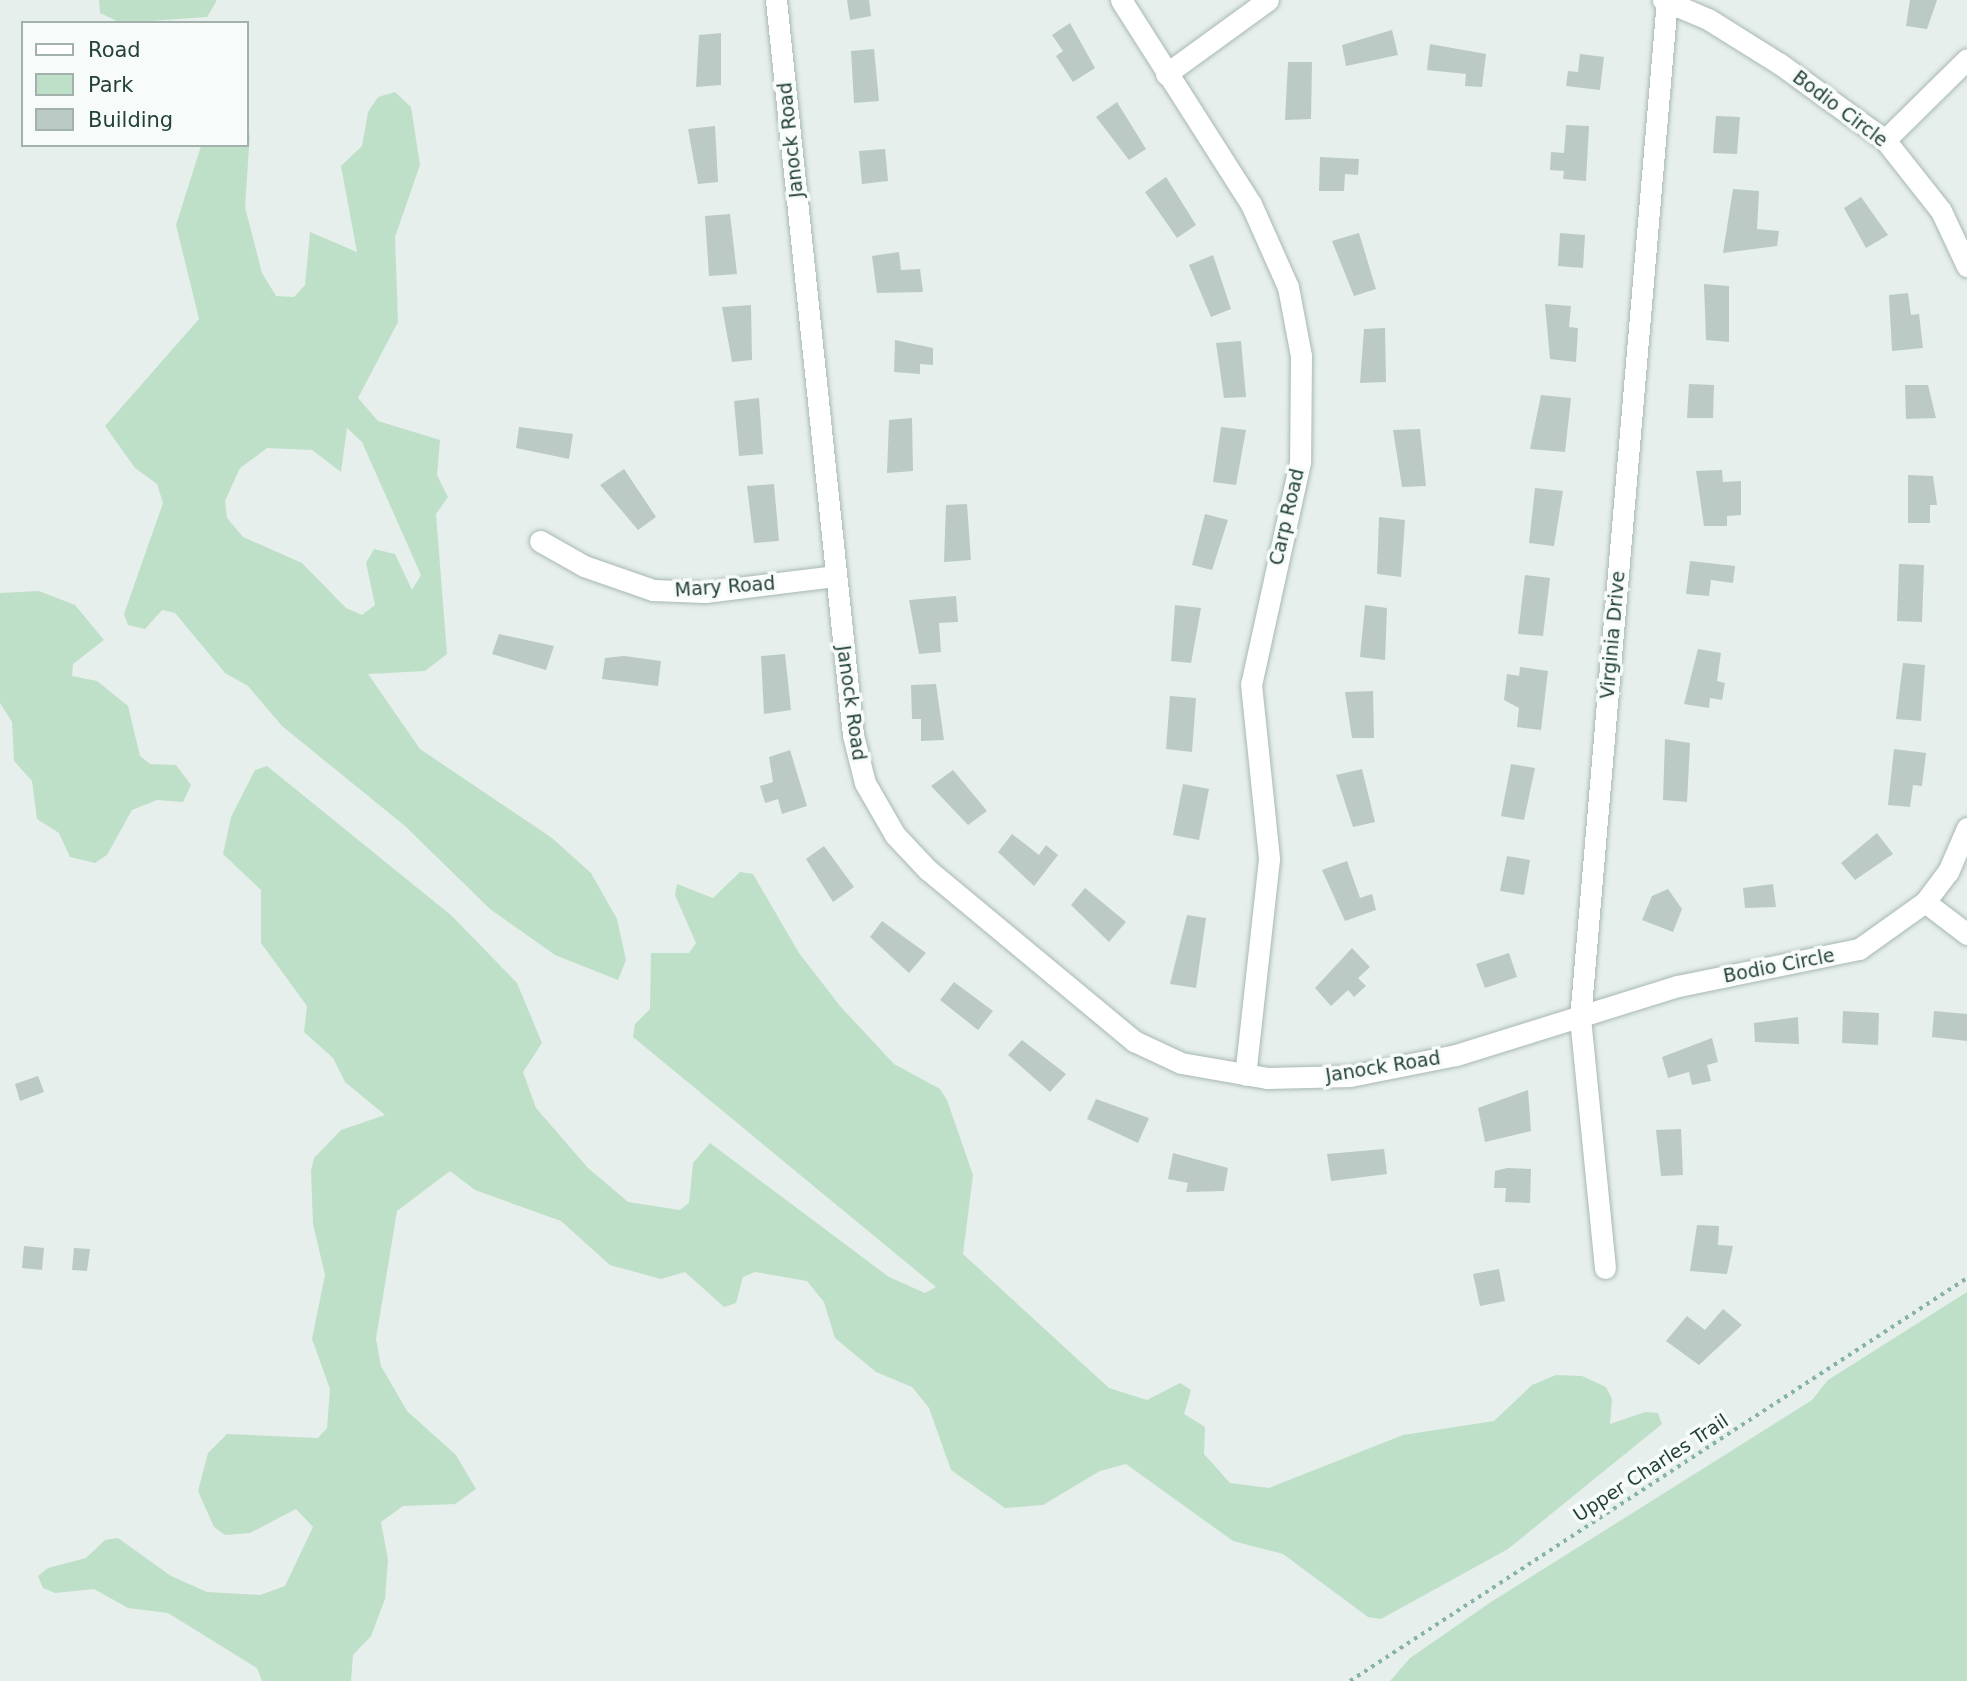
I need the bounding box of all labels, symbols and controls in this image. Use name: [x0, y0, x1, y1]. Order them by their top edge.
legend: [21, 21, 248, 147]
text: Road: [88, 38, 141, 62]
street label: Bodio Circle: [1788, 66, 1892, 152]
text: Park: [88, 73, 133, 97]
street label: Janock Road: [774, 81, 808, 199]
text: Building: [88, 108, 173, 132]
street label: Carp Road: [1265, 466, 1309, 568]
street label: Virginia Drive: [1596, 570, 1630, 700]
street label: Mary Road: [674, 572, 776, 602]
street label: Janock Road: [832, 644, 870, 762]
street label: Bodio Circle: [1721, 944, 1837, 988]
street label: Janock Road: [1324, 1047, 1442, 1087]
street label: Upper Charles Trail: [1569, 1409, 1733, 1527]

